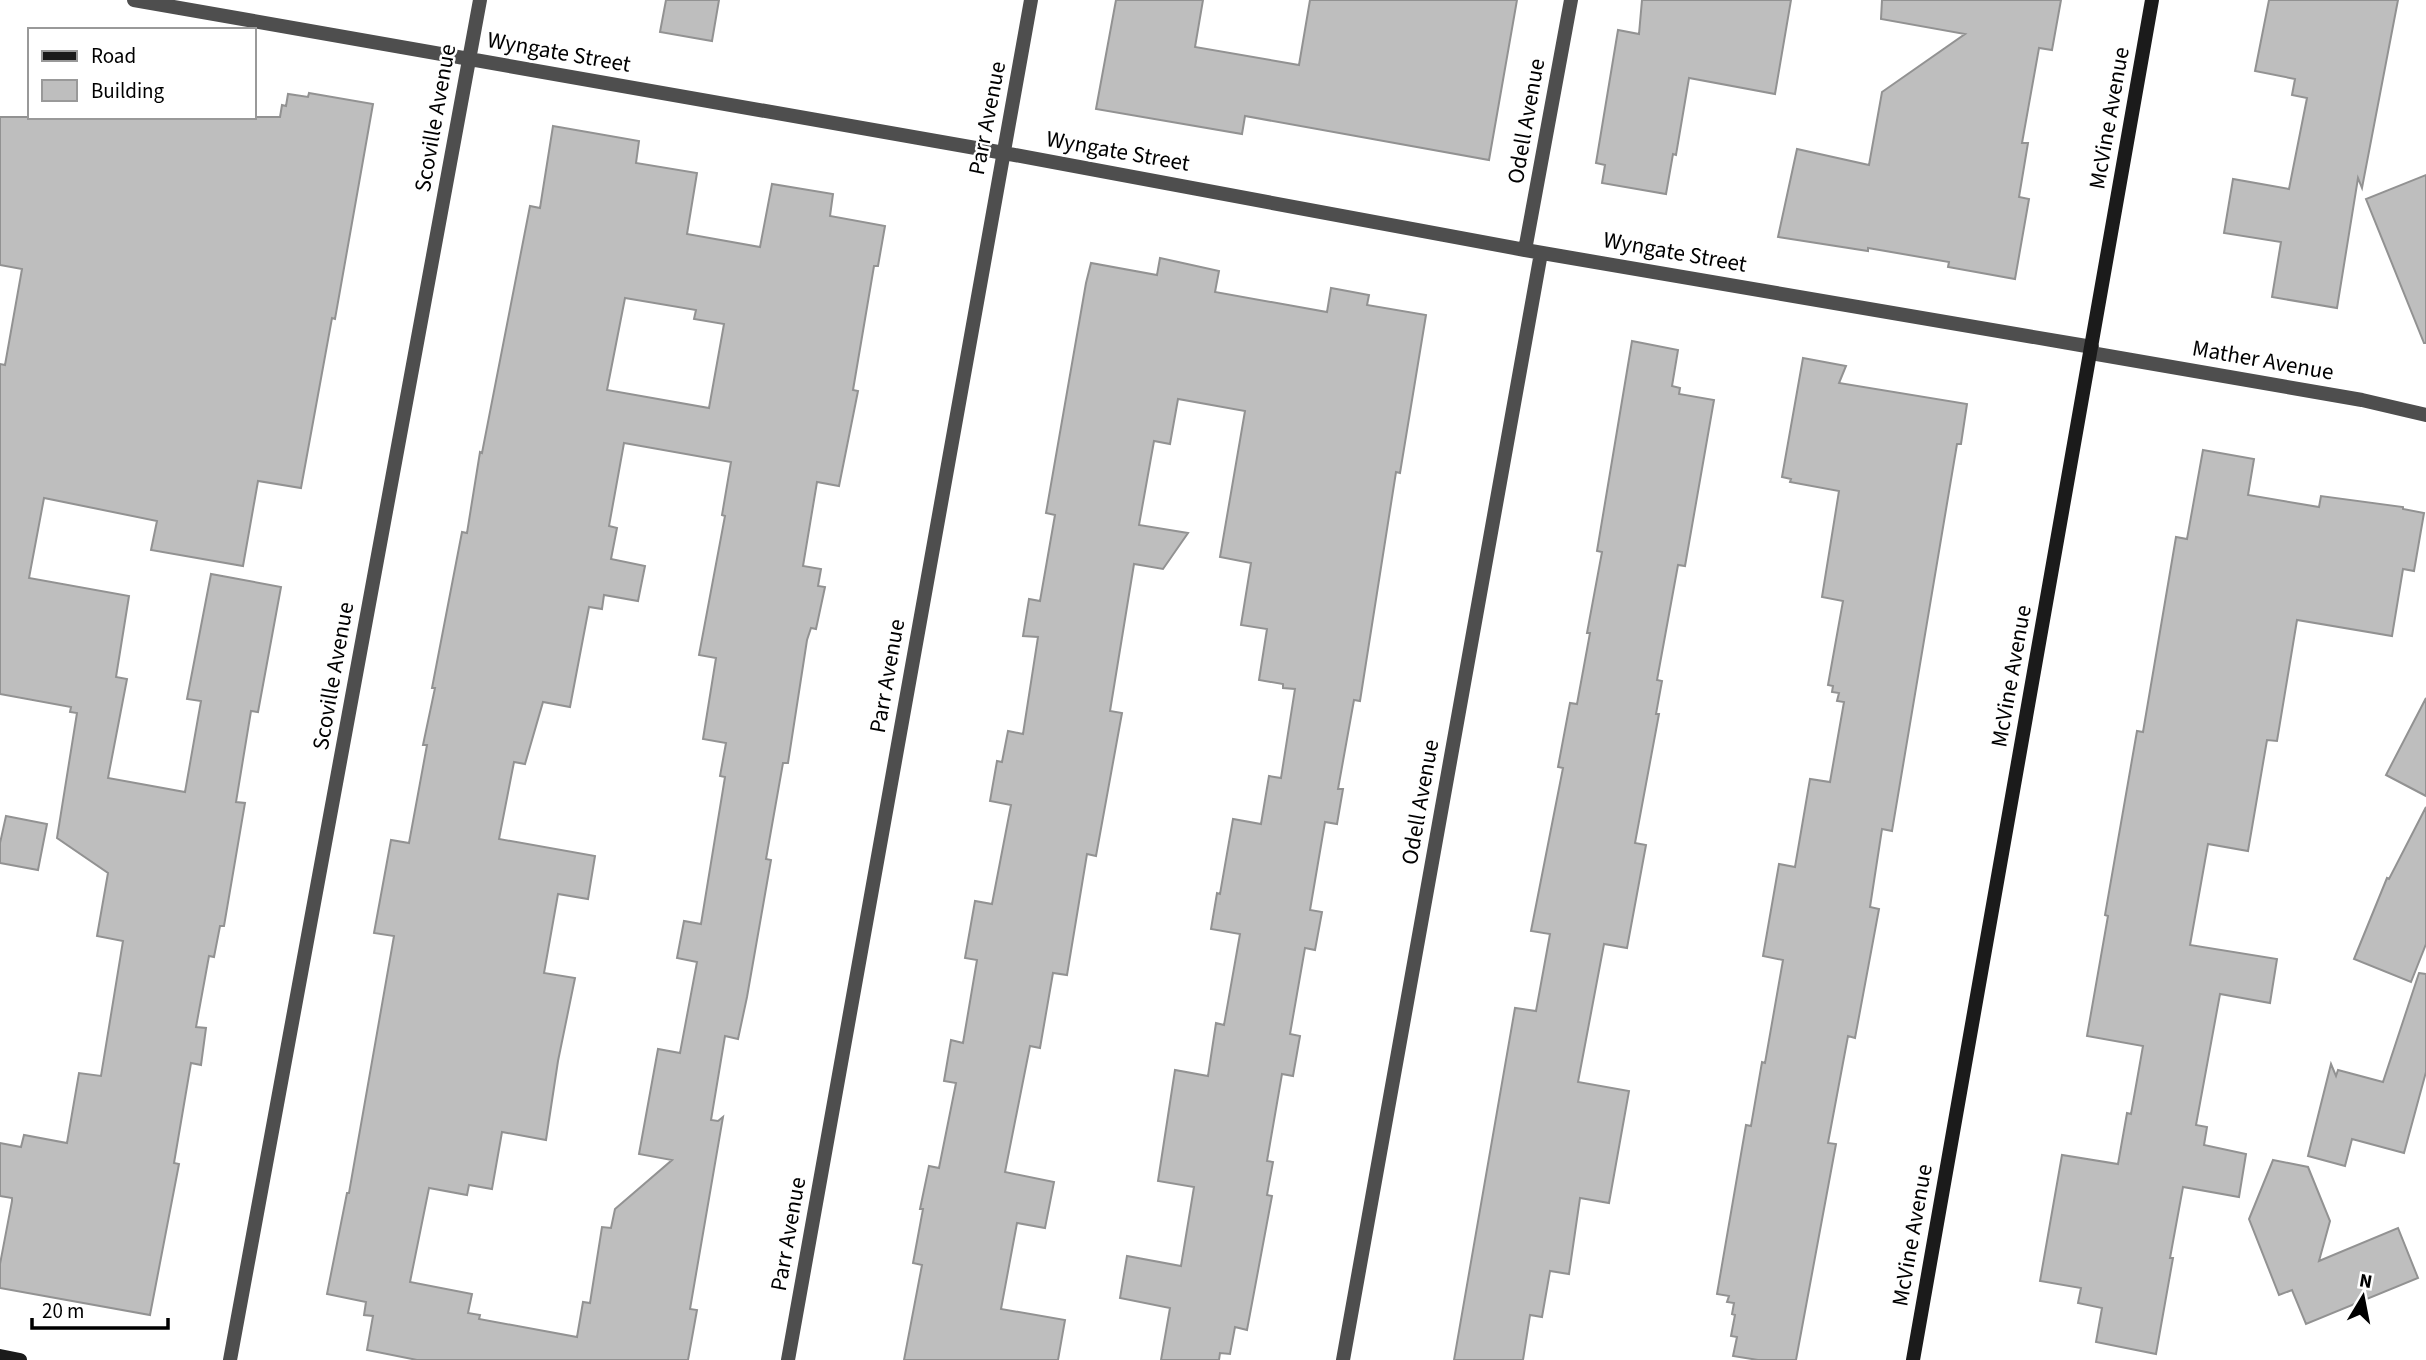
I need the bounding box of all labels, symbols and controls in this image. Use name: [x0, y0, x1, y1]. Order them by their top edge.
street label: Wyngate Street: [485, 23, 633, 81]
legend: [28, 28, 256, 119]
text: Road: [91, 41, 136, 71]
street label: Scoville Avenue: [406, 41, 464, 195]
street label: McVine Avenue: [2080, 44, 2138, 192]
street label: Odell Avenue: [1499, 56, 1553, 186]
street label: Parr Avenue: [960, 58, 1014, 178]
text: Building: [91, 76, 165, 106]
street label: Wyngate Street: [1044, 122, 1192, 180]
street label: Wyngate Street: [1601, 223, 1749, 281]
street label: Mather Avenue: [2190, 331, 2336, 389]
street label: Scoville Avenue: [304, 599, 362, 753]
street label: McVine Avenue: [1982, 602, 2040, 750]
street label: Parr Avenue: [861, 616, 913, 736]
street label: Odell Avenue: [1393, 737, 1447, 867]
street label: McVine Avenue: [1883, 1161, 1941, 1309]
street label: Parr Avenue: [762, 1174, 814, 1294]
north arrow: [2328, 1262, 2398, 1332]
text: N: [2357, 1267, 2374, 1296]
scale bar: [32, 1286, 168, 1330]
text: 20 m: [42, 1296, 84, 1326]

